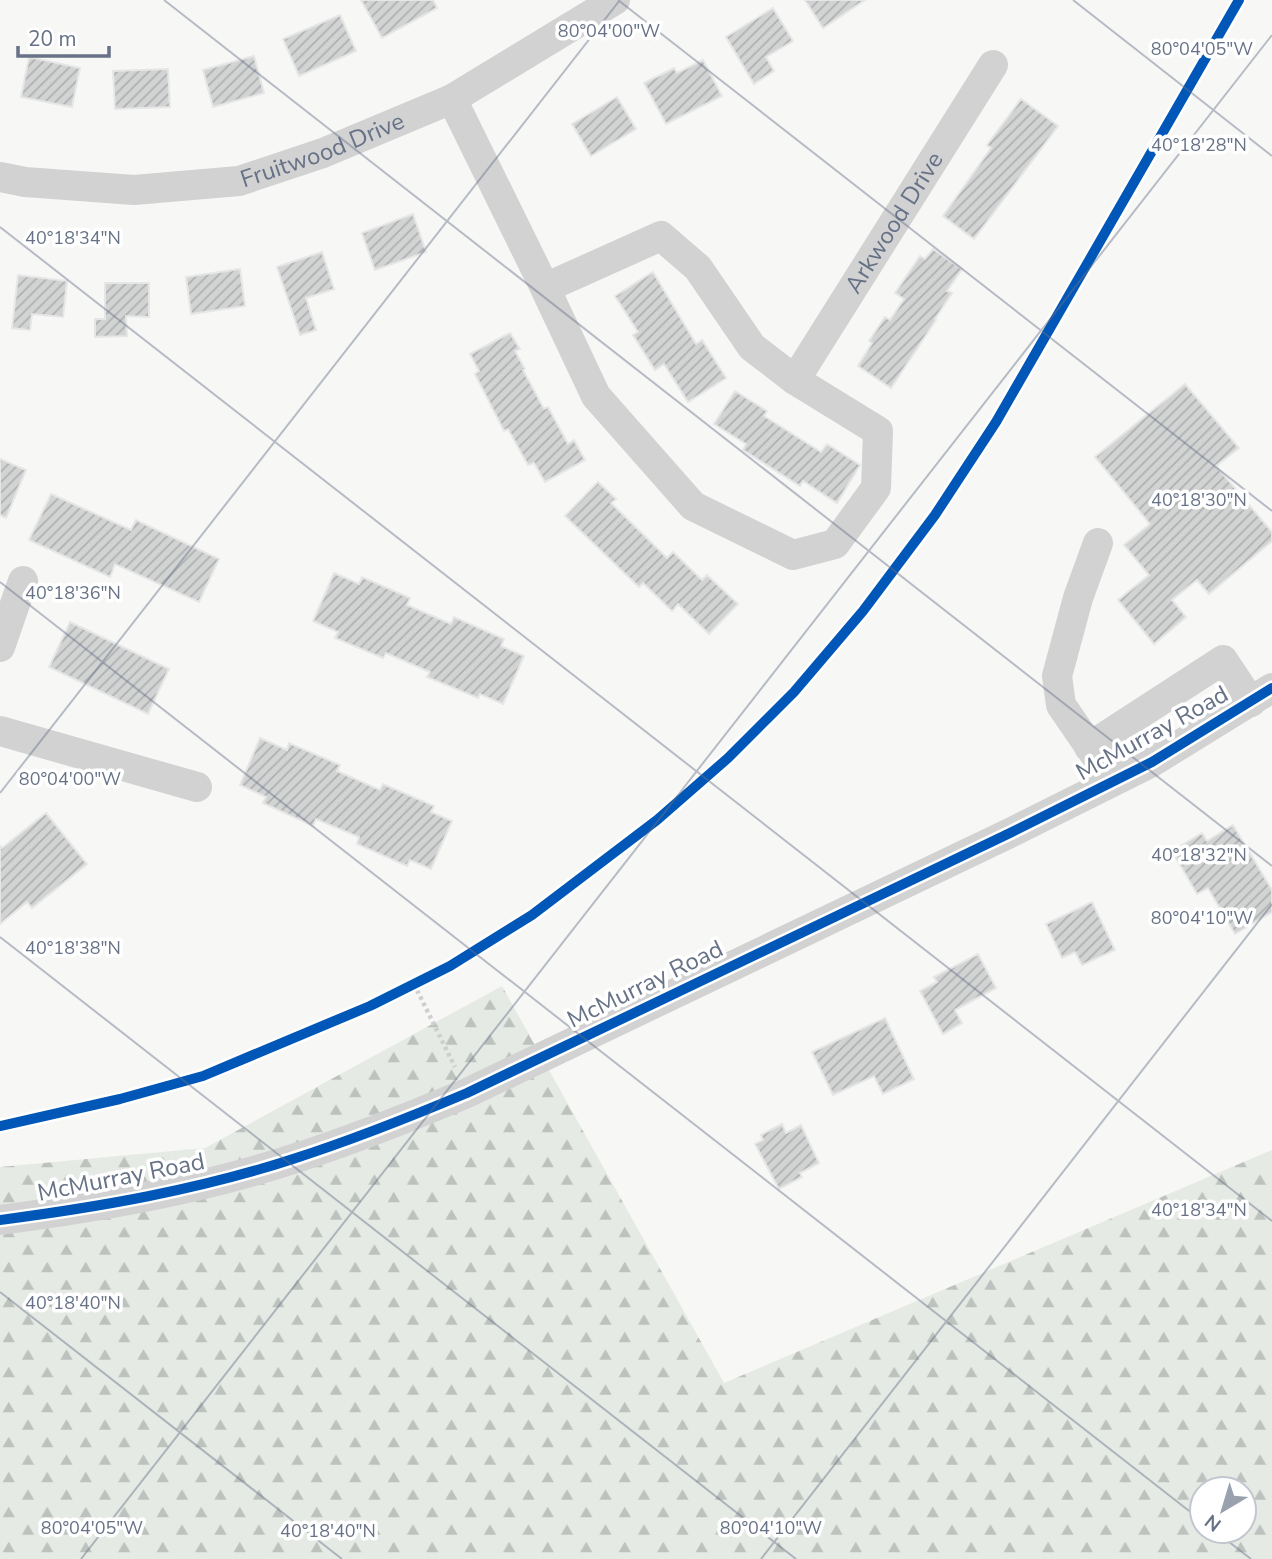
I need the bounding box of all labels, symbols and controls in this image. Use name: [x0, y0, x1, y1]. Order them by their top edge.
scale bar: [18, 14, 108, 58]
text: 80°04'00"W: [558, 19, 660, 43]
text: 20 m: [28, 25, 77, 53]
text: 80°04'05"W: [1151, 37, 1253, 61]
street label: Fruitwood Drive: [236, 105, 409, 195]
text: 40°18'28"N: [1151, 133, 1247, 157]
street label: Arkwood Drive: [837, 146, 951, 299]
text: 40°18'34"N: [25, 226, 121, 250]
text: 40°18'30"N: [1151, 488, 1247, 512]
text: 40°18'36"N: [25, 581, 121, 605]
street label: McMurray Road: [1070, 678, 1234, 788]
text: 80°04'00"W: [19, 767, 121, 791]
text: 40°18'32"N: [1151, 843, 1247, 867]
text: 80°04'10"W: [1151, 906, 1253, 930]
street label: McMurray Road: [562, 932, 728, 1036]
text: 40°18'38"N: [25, 936, 121, 960]
street label: McMurray Road: [35, 1145, 207, 1209]
text: 40°18'34"N: [1151, 1198, 1247, 1222]
text: 40°18'40"N: [25, 1291, 121, 1315]
north arrow: [1188, 1475, 1258, 1545]
text: N: [1200, 1508, 1227, 1537]
text: 80°04'05"W: [41, 1516, 143, 1540]
text: 80°04'10"W: [720, 1516, 822, 1540]
text: 40°18'40"N: [280, 1519, 376, 1543]

